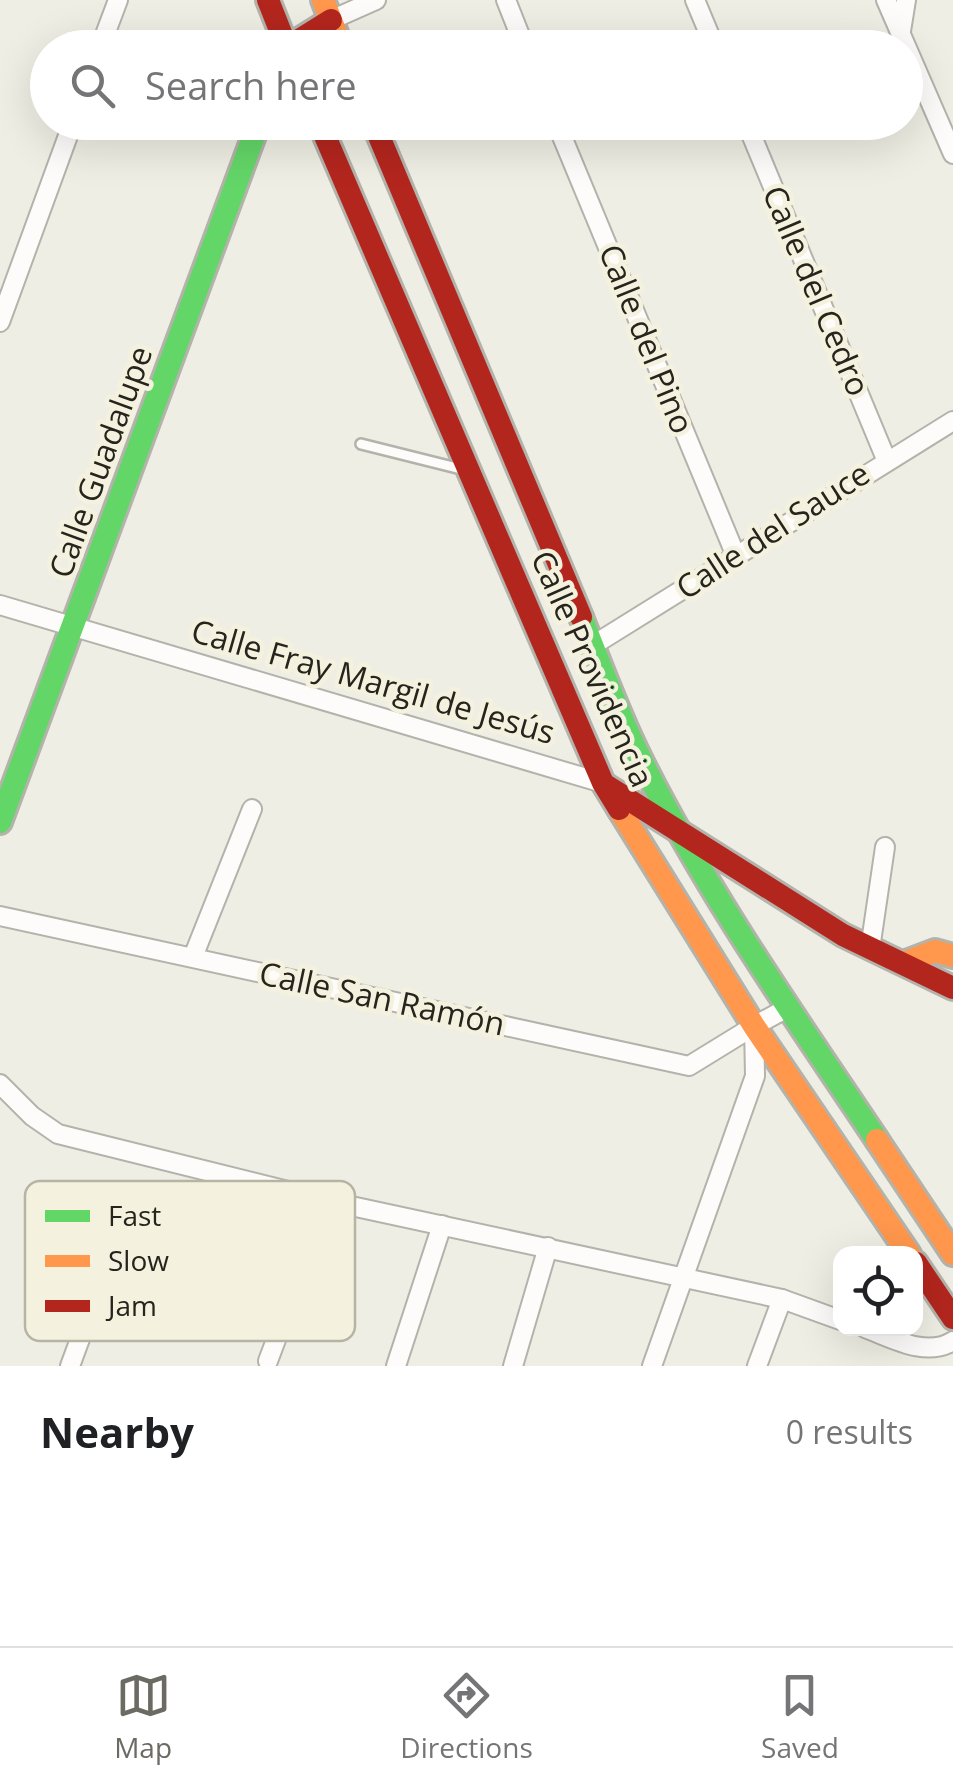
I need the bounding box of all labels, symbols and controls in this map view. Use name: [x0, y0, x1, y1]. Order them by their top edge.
search box: [30, 30, 923, 140]
icon: search: [65, 58, 120, 113]
text: Search here: [145, 59, 357, 111]
street label: Calle del Cedro: [754, 179, 881, 402]
street label: Calle del Pino: [590, 237, 705, 439]
street label: Calle Guadalupe: [38, 340, 161, 583]
street label: Calle del Sauce: [667, 451, 877, 608]
street label: Calle Providencia: [522, 543, 665, 793]
street label: Calle Fray Margil de Jesús: [187, 608, 560, 753]
street label: Calle San Ramón: [256, 951, 509, 1045]
legend: [25, 1181, 355, 1341]
text: Fast: [108, 1196, 161, 1234]
text: Slow: [108, 1241, 169, 1279]
map controls: [833, 1246, 923, 1336]
button: locate: [833, 1246, 923, 1336]
text: Jam: [105, 1286, 157, 1324]
text: Nearby: [40, 1403, 194, 1460]
text: 0 results: [786, 1410, 913, 1453]
tab: Map: [114, 1668, 172, 1766]
tab: Directions: [400, 1668, 533, 1766]
tab: Saved: [761, 1668, 839, 1766]

